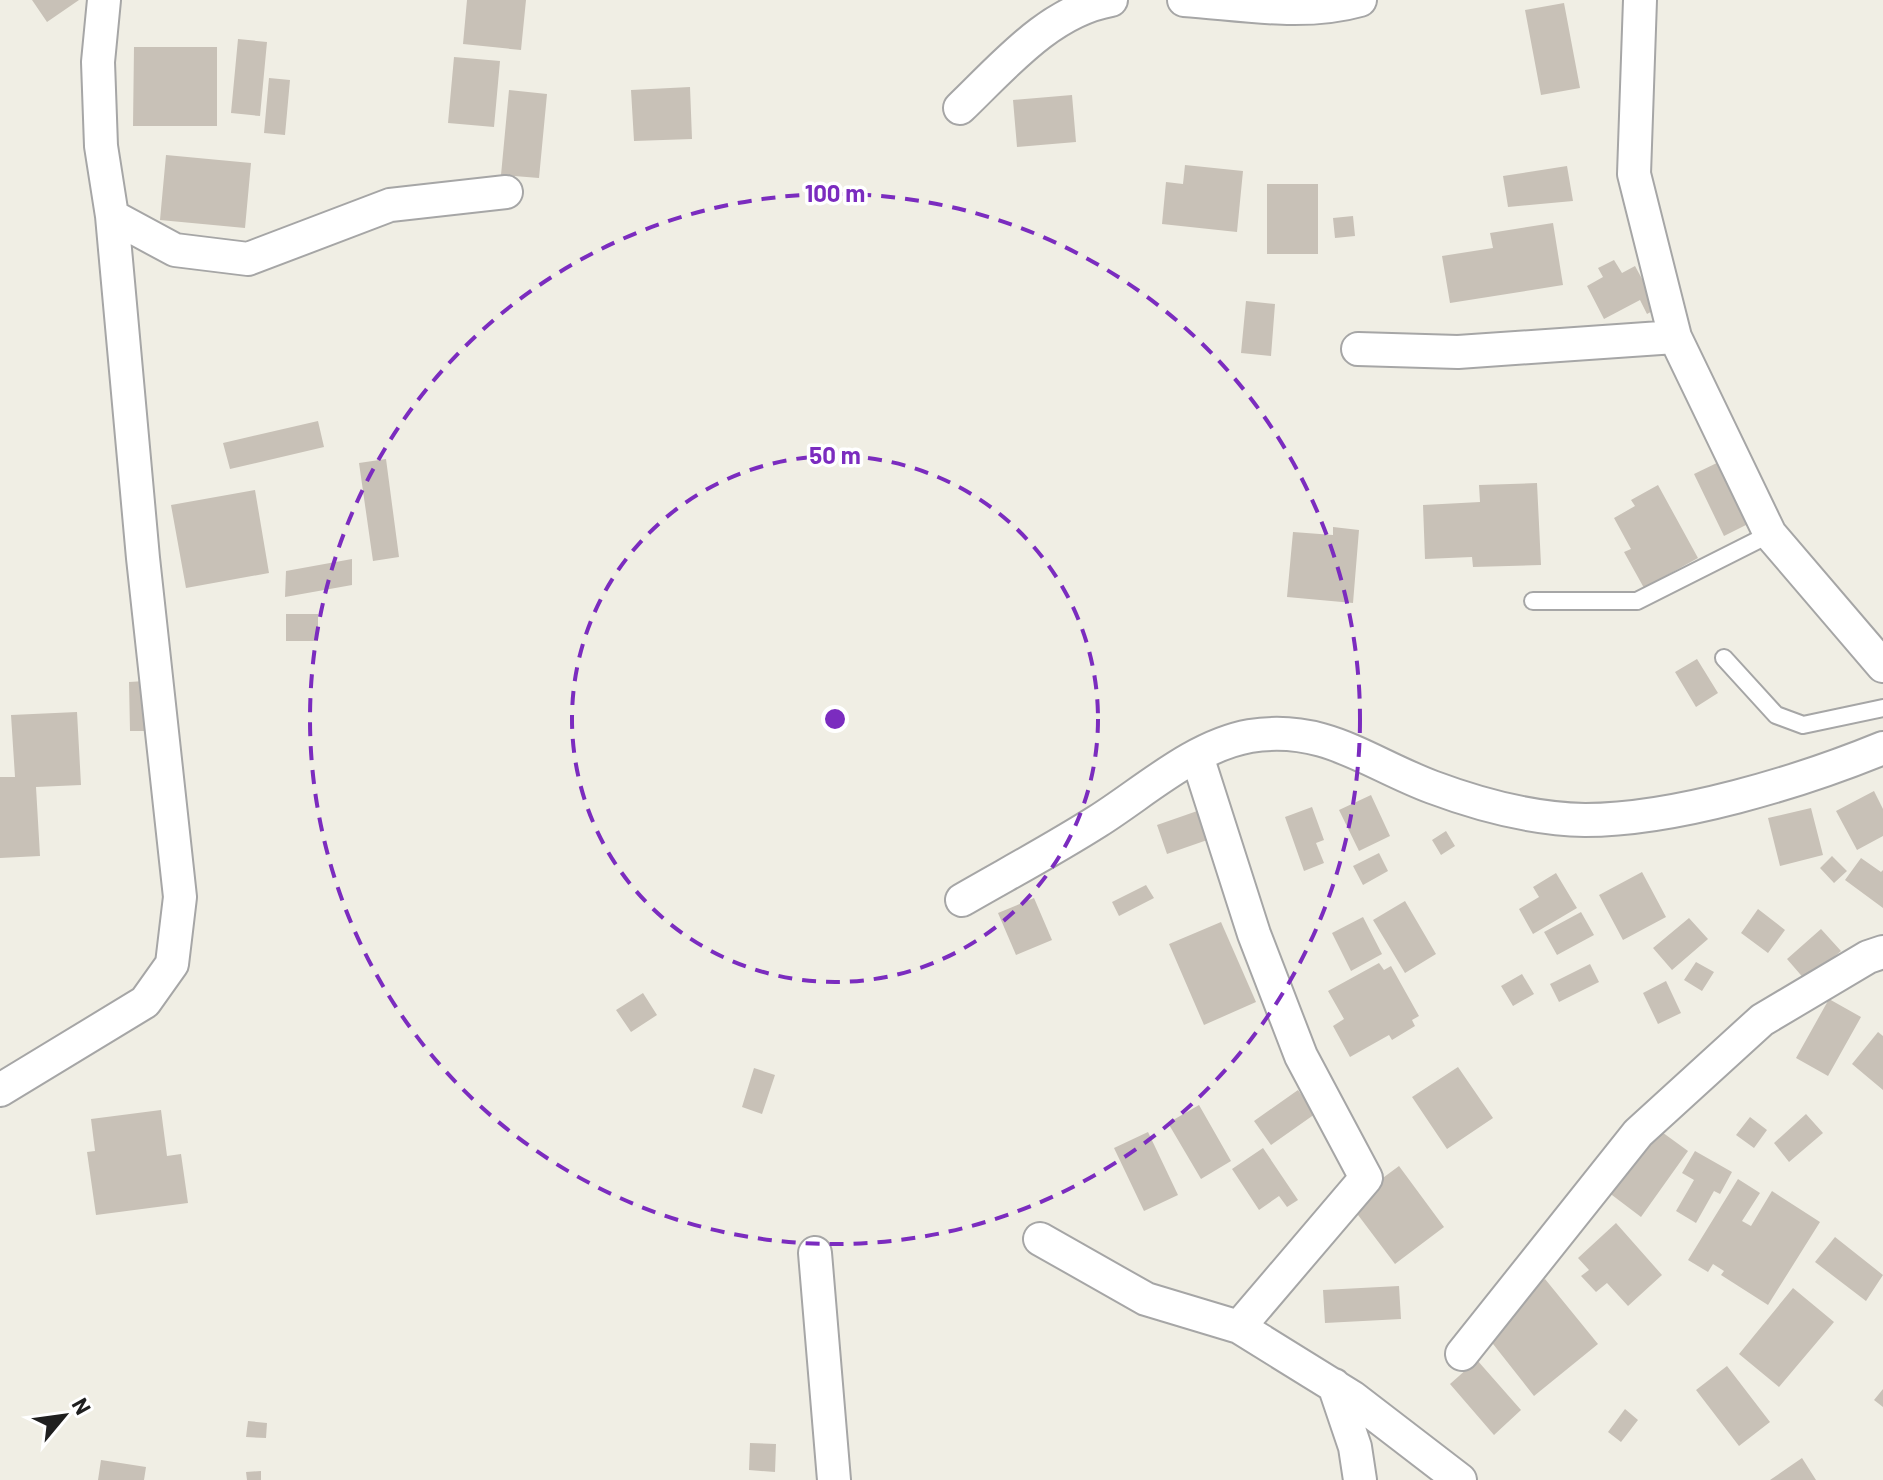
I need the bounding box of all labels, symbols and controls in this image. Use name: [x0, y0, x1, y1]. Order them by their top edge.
text: 100 m: [805, 178, 865, 207]
text: 50 m: [809, 440, 861, 469]
centre of rings: [821, 705, 849, 733]
north arrow: [24, 1376, 104, 1456]
text: N: [67, 1393, 97, 1419]

